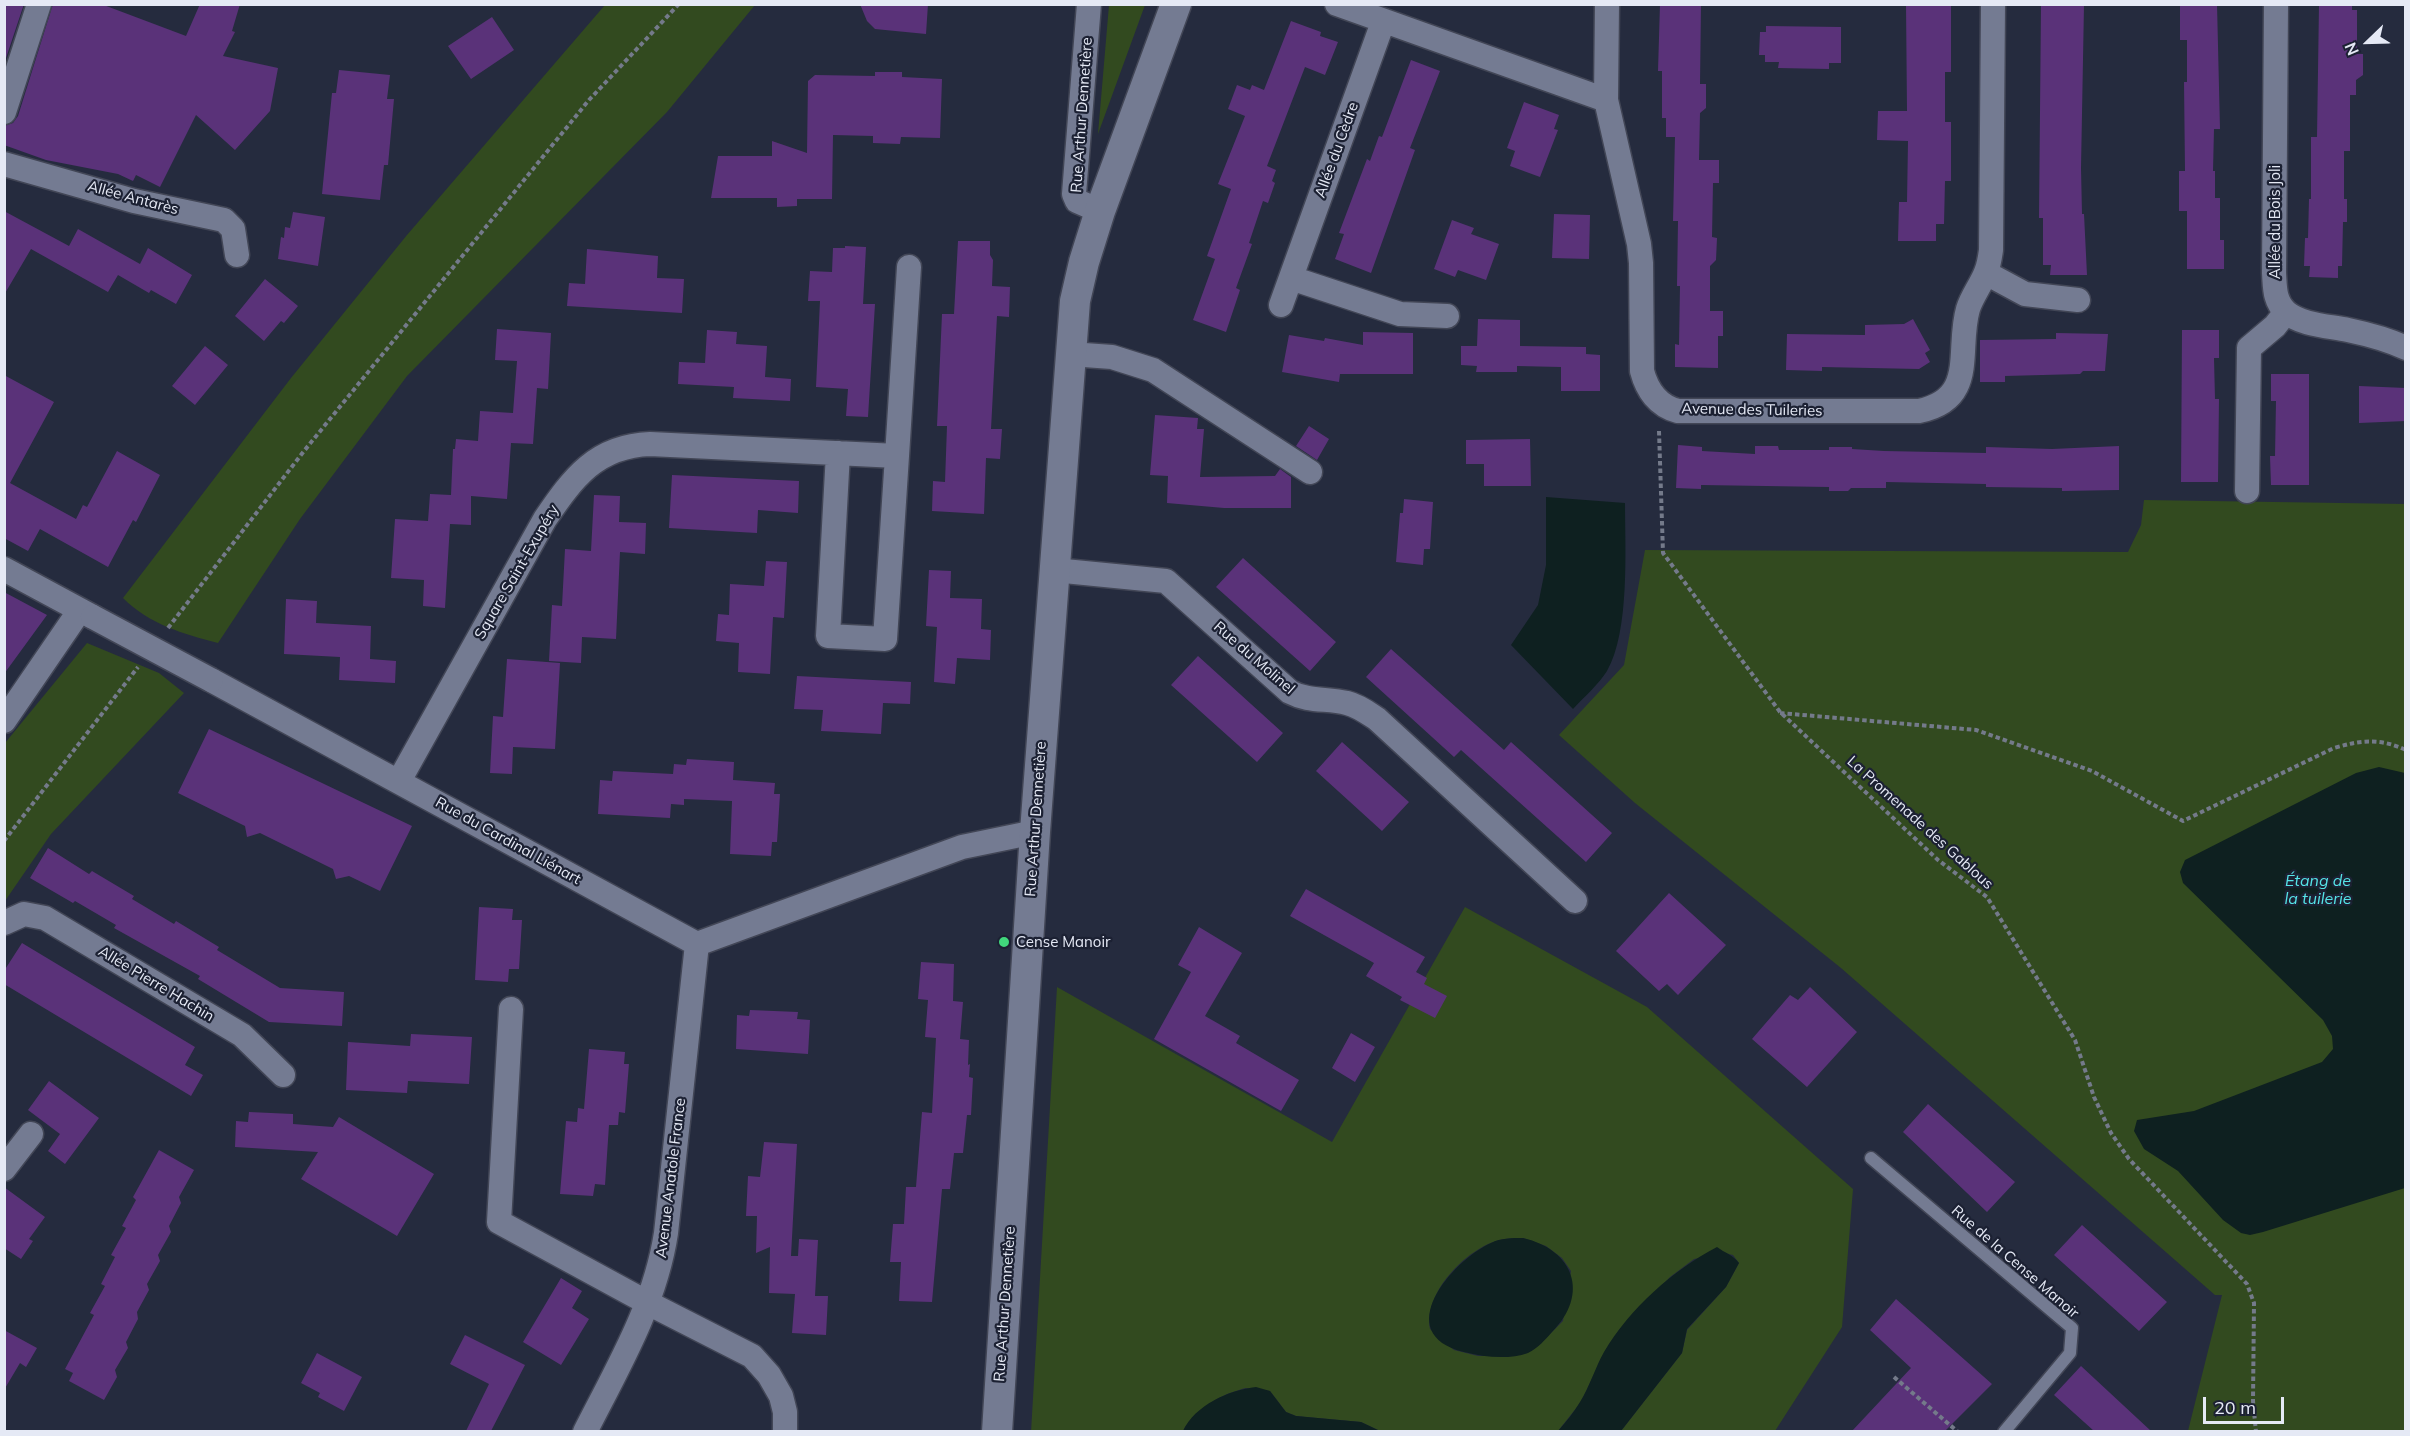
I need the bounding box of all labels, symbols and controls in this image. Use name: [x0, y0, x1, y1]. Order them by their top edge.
north arrow: [2338, 12, 2398, 72]
street label: Rue Arthur Dennetière: [1068, 37, 1096, 193]
text: N: [2340, 40, 2363, 59]
street label: Allée du Cèdre: [1311, 100, 1363, 200]
street label: Allée du Bois Joli: [2266, 165, 2284, 279]
street label: Allée Antarès: [86, 177, 180, 219]
street label: Avenue des Tuileries: [1681, 400, 1823, 420]
street label: Square Saint-Exupéry: [471, 502, 563, 642]
street label: Rue du Molinel: [1210, 618, 1298, 698]
street label: Rue Arthur Dennetière: [1022, 741, 1050, 897]
street label: La Promenade des Gablous: [1843, 753, 1997, 893]
street label: Rue du Cardinal Liénart: [432, 793, 584, 889]
water label: Étang de la tuilerie: [2284, 871, 2352, 909]
place label: Cense Manoir: [1016, 933, 1110, 951]
marker: Cense Manoir: [997, 935, 1011, 949]
street label: Allée Pierre Hachin: [95, 942, 217, 1026]
street label: Avenue Anatole France: [652, 1097, 690, 1259]
street label: Rue de la Cense Manoir: [1948, 1202, 2082, 1322]
street label: Rue Arthur Dennetière: [991, 1226, 1019, 1382]
scale bar: [2206, 1385, 2287, 1423]
text: 20 m: [2214, 1396, 2256, 1419]

